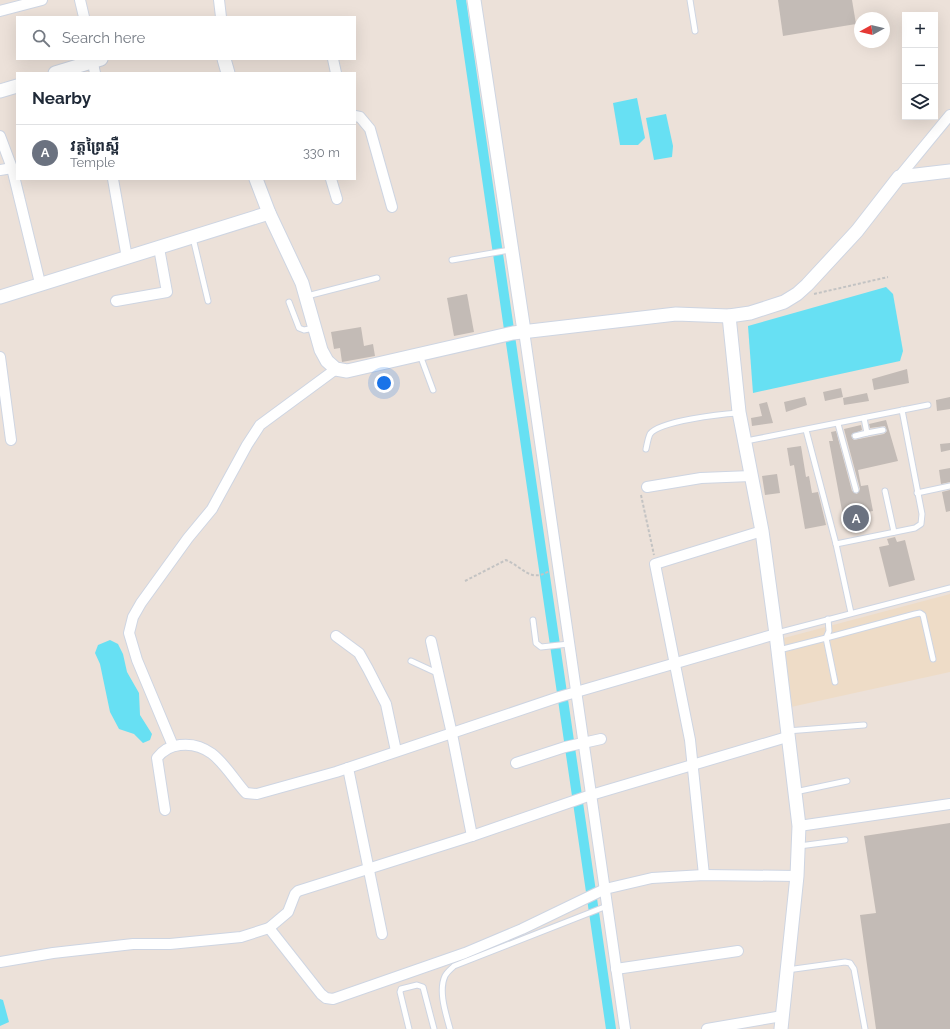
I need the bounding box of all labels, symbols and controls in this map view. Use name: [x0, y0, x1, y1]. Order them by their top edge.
north arrow: [854, 12, 890, 48]
map controls: [902, 12, 938, 120]
button: +: [902, 12, 938, 48]
search box: [16, 16, 356, 60]
icon: search: [30, 27, 52, 49]
text: Search here: [62, 29, 145, 47]
button: −: [902, 48, 938, 84]
button: layers: [902, 84, 938, 120]
text: Nearby: [32, 88, 91, 108]
text: វត្តព្រៃស្ពឺ: [70, 137, 120, 155]
text: A: [41, 145, 49, 160]
text: 330 m: [303, 145, 340, 160]
text: Temple: [70, 155, 115, 170]
your location: [374, 373, 394, 393]
pin: A: [843, 503, 869, 533]

